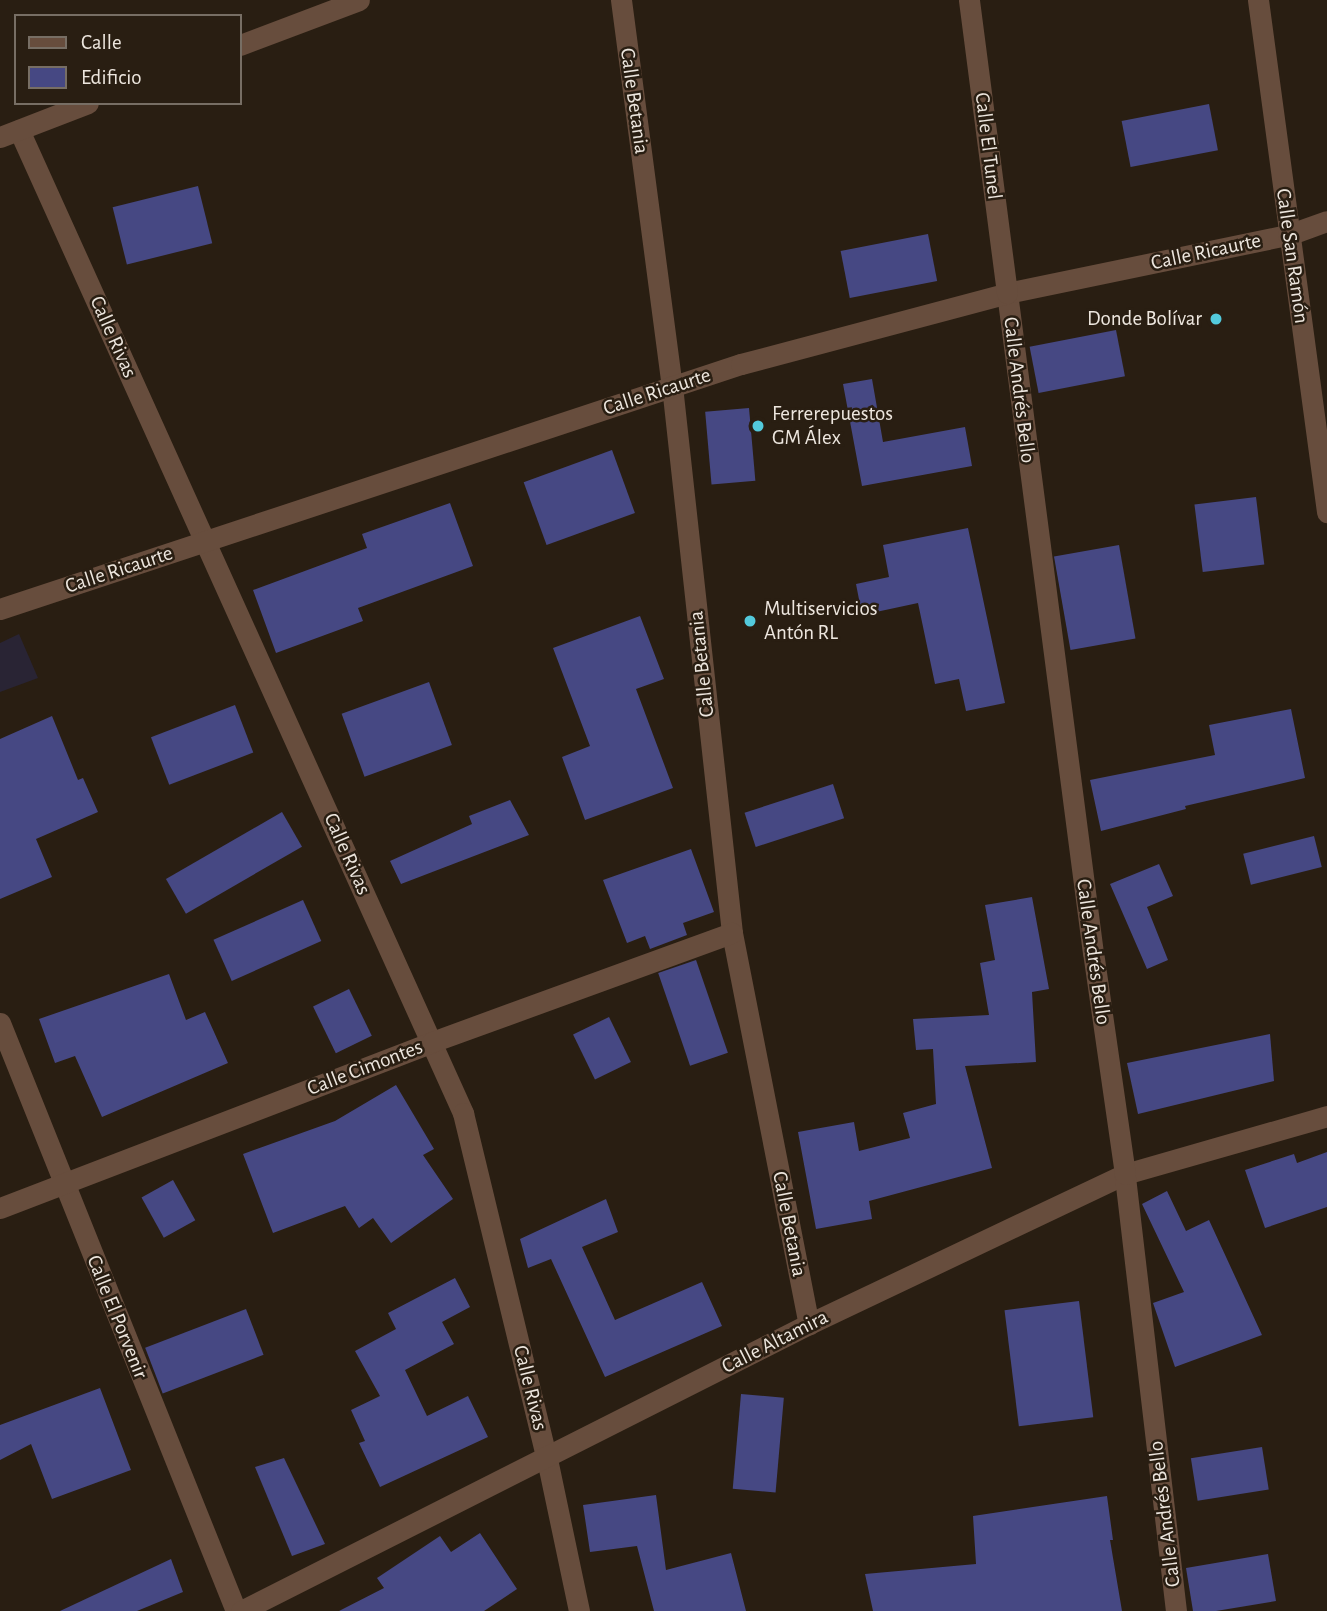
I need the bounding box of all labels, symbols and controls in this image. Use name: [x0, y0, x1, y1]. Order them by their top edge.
legend: [14, 14, 242, 105]
text: Calle: [81, 32, 122, 53]
street label: Calle Betania: [614, 46, 654, 156]
text: Edificio: [81, 67, 142, 88]
street label: Calle El Tunel: [969, 91, 1007, 201]
street label: Calle San Ramón: [1270, 187, 1314, 325]
street label: Calle Ricaurte: [1149, 228, 1263, 276]
street label: Calle Rivas: [84, 292, 142, 382]
place label: Donde Bolívar: [1087, 306, 1202, 332]
marker: Donde Bolívar: [1208, 311, 1224, 327]
street label: Calle Andrés Bello: [998, 316, 1040, 464]
street label: Calle Ricaurte: [600, 363, 714, 421]
place label: Ferrerepuestos GM Álex: [772, 401, 893, 451]
marker: Ferrerepuestos GM Álex: [750, 418, 766, 434]
street label: Calle Ricaurte: [62, 541, 176, 599]
place label: Multiservicios Antón RL: [764, 596, 878, 646]
street label: Calle Betania: [684, 610, 720, 718]
marker: Multiservicios Antón RL: [742, 613, 758, 629]
street label: Calle Rivas: [318, 809, 376, 899]
street label: Calle Andrés Bello: [1070, 878, 1116, 1026]
street label: Calle Cimontes: [304, 1034, 426, 1102]
street label: Calle Betania: [766, 1169, 812, 1279]
street label: Calle El Porvenir: [81, 1252, 153, 1382]
street label: Calle Altamira: [718, 1304, 832, 1380]
street label: Calle Rivas: [507, 1343, 553, 1433]
street label: Calle Andrés Bello: [1144, 1440, 1186, 1588]

